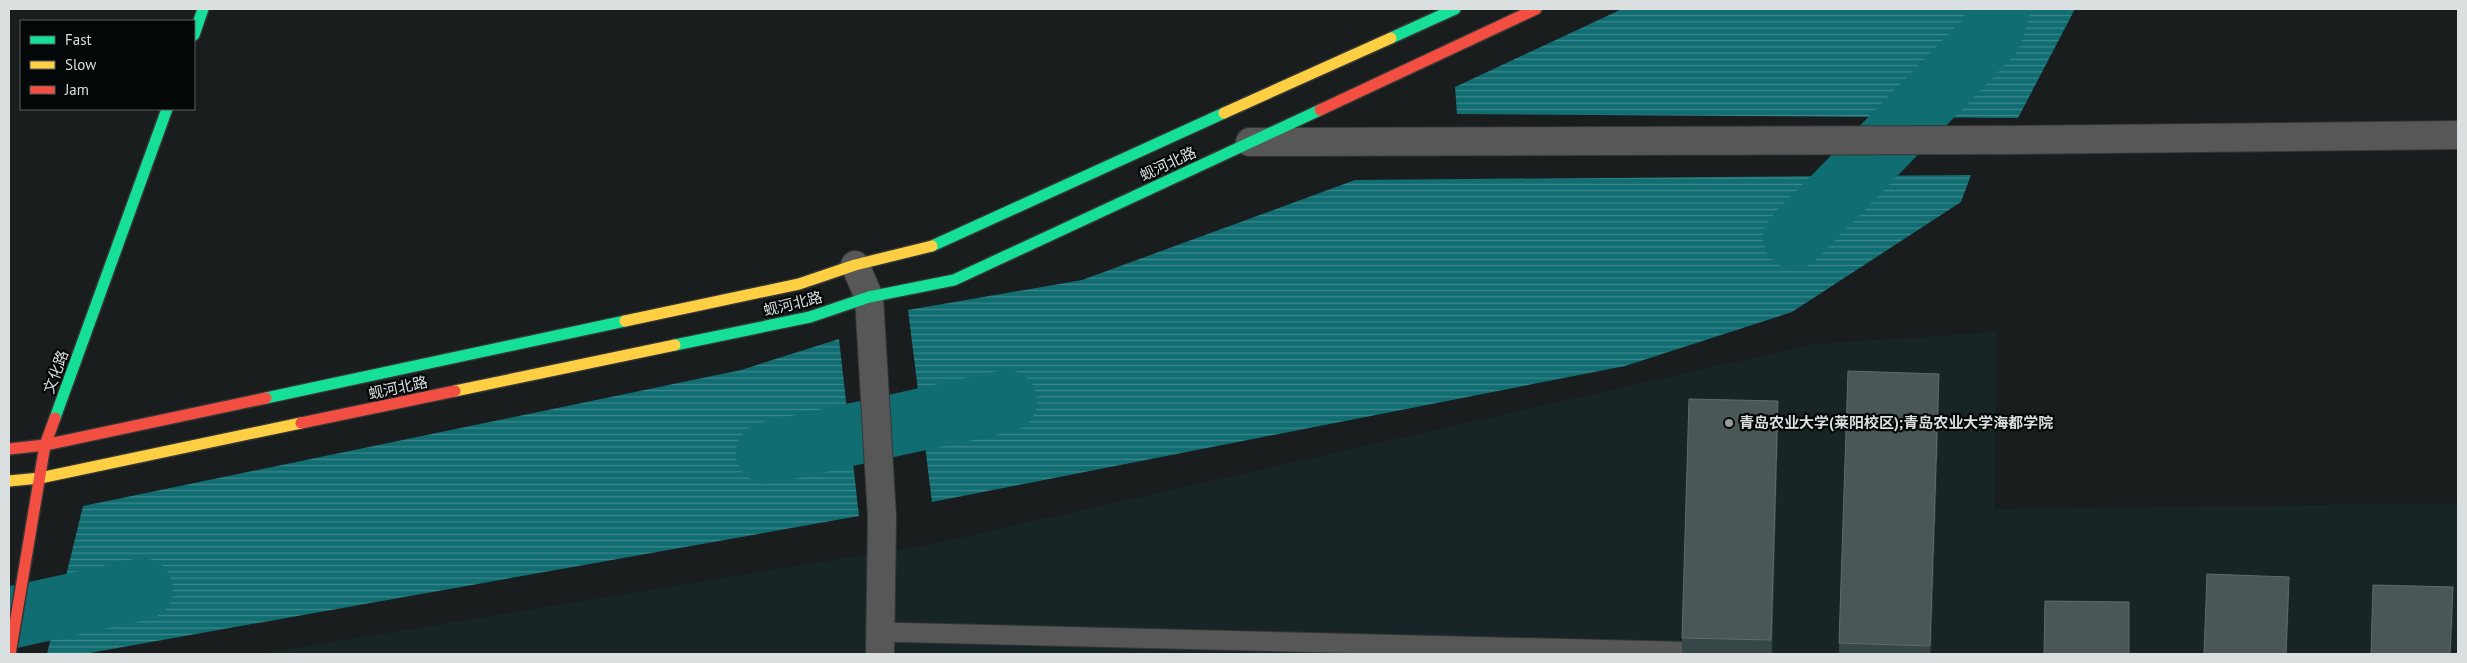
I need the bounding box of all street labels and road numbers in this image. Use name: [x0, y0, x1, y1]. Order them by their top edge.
street label: 蚬河北路: [1137, 142, 1199, 185]
street label: 蚬河北路: [761, 287, 824, 320]
street label: 文化路: [39, 347, 72, 396]
street label: 蚬河北路: [367, 372, 429, 403]

